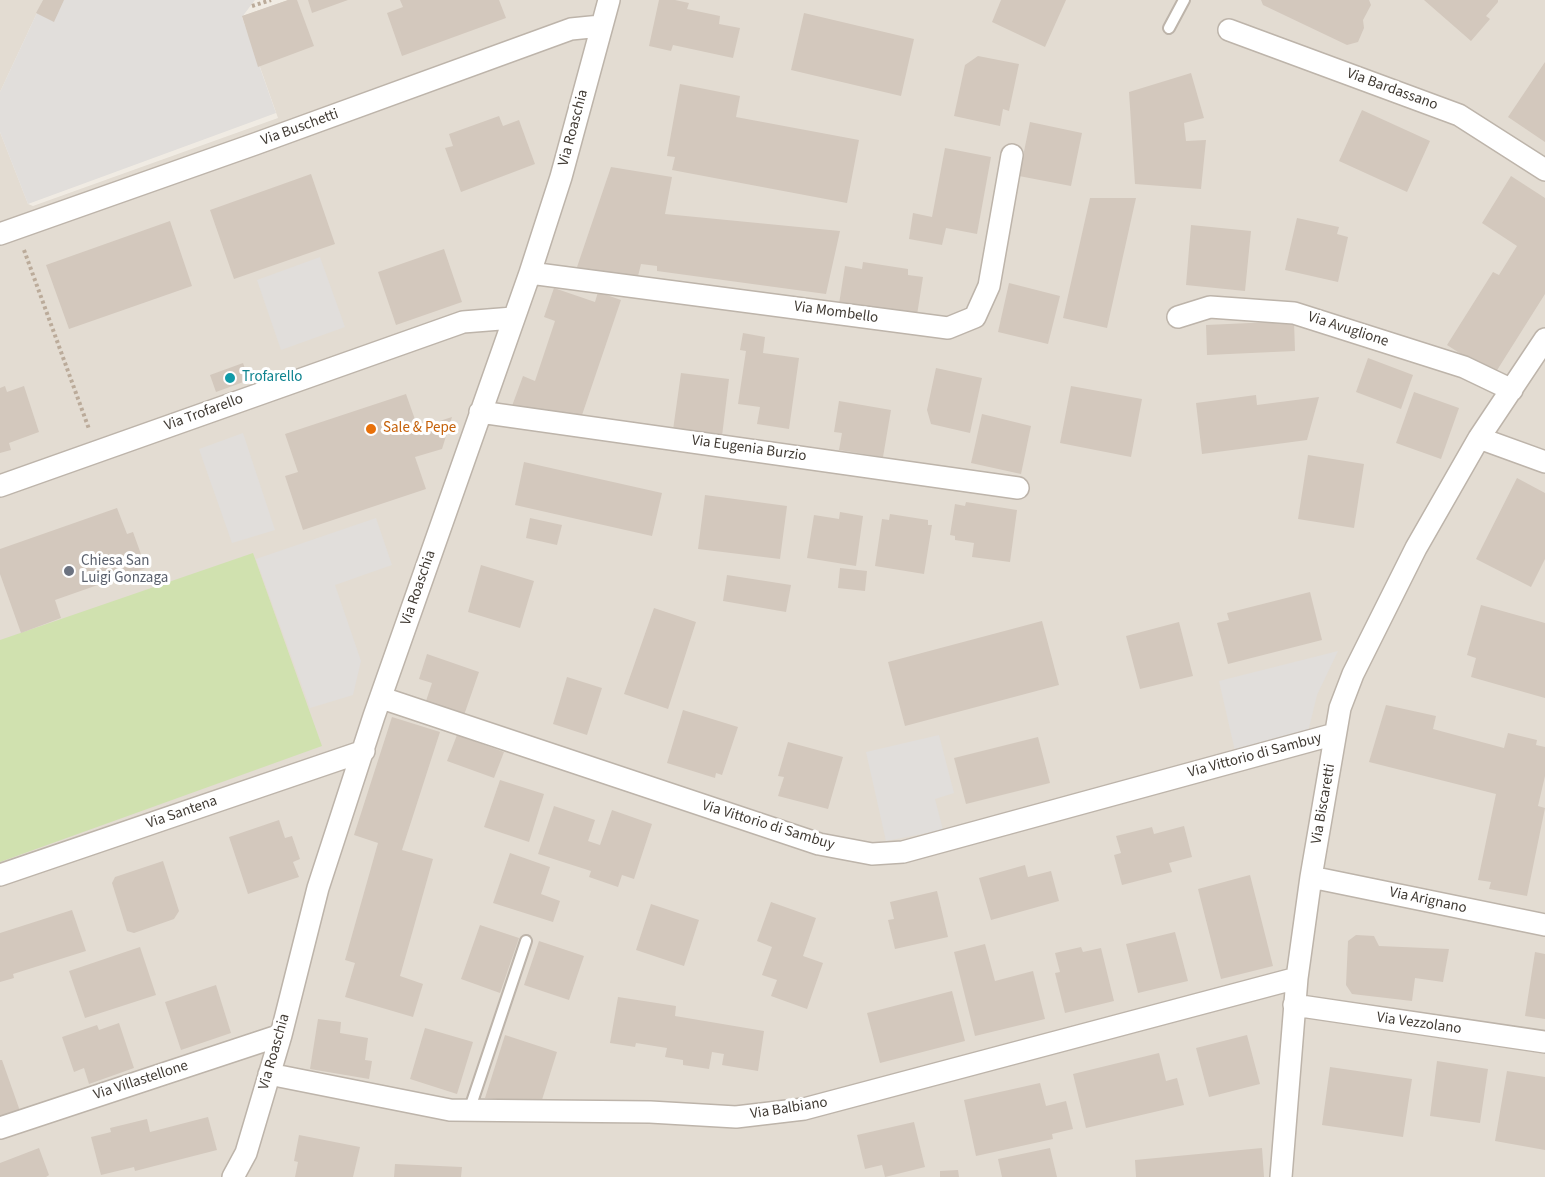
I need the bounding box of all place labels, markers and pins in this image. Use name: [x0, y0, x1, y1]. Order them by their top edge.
place label: Trofarello: [242, 369, 302, 387]
marker: Trofarello: [223, 371, 237, 385]
place label: Sale & Pepe: [383, 420, 456, 438]
marker: Sale & Pepe: [364, 422, 378, 436]
place label: Chiesa San Luigi Gonzaga: [81, 553, 168, 588]
marker: Chiesa San Luigi Gonzaga: [62, 564, 76, 578]

